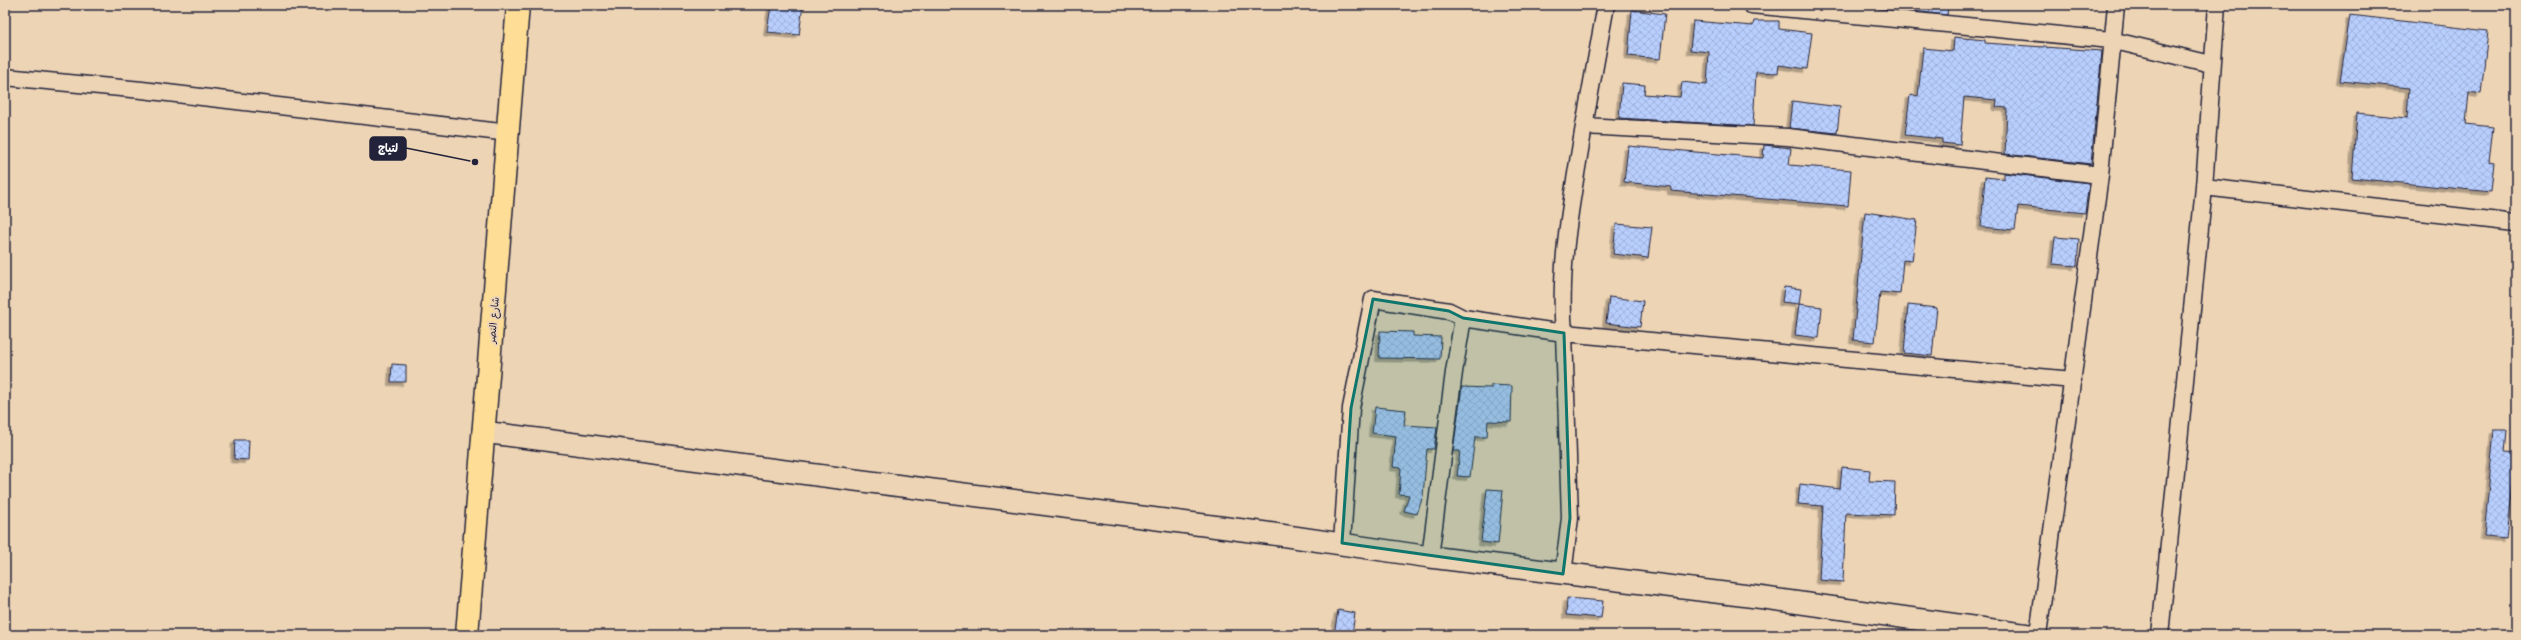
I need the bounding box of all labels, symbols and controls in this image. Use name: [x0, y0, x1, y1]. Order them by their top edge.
callout: لتياج: [370, 137, 406, 160]
text: لتياج: [378, 140, 398, 158]
street label: شارع النصر: [484, 296, 504, 345]

